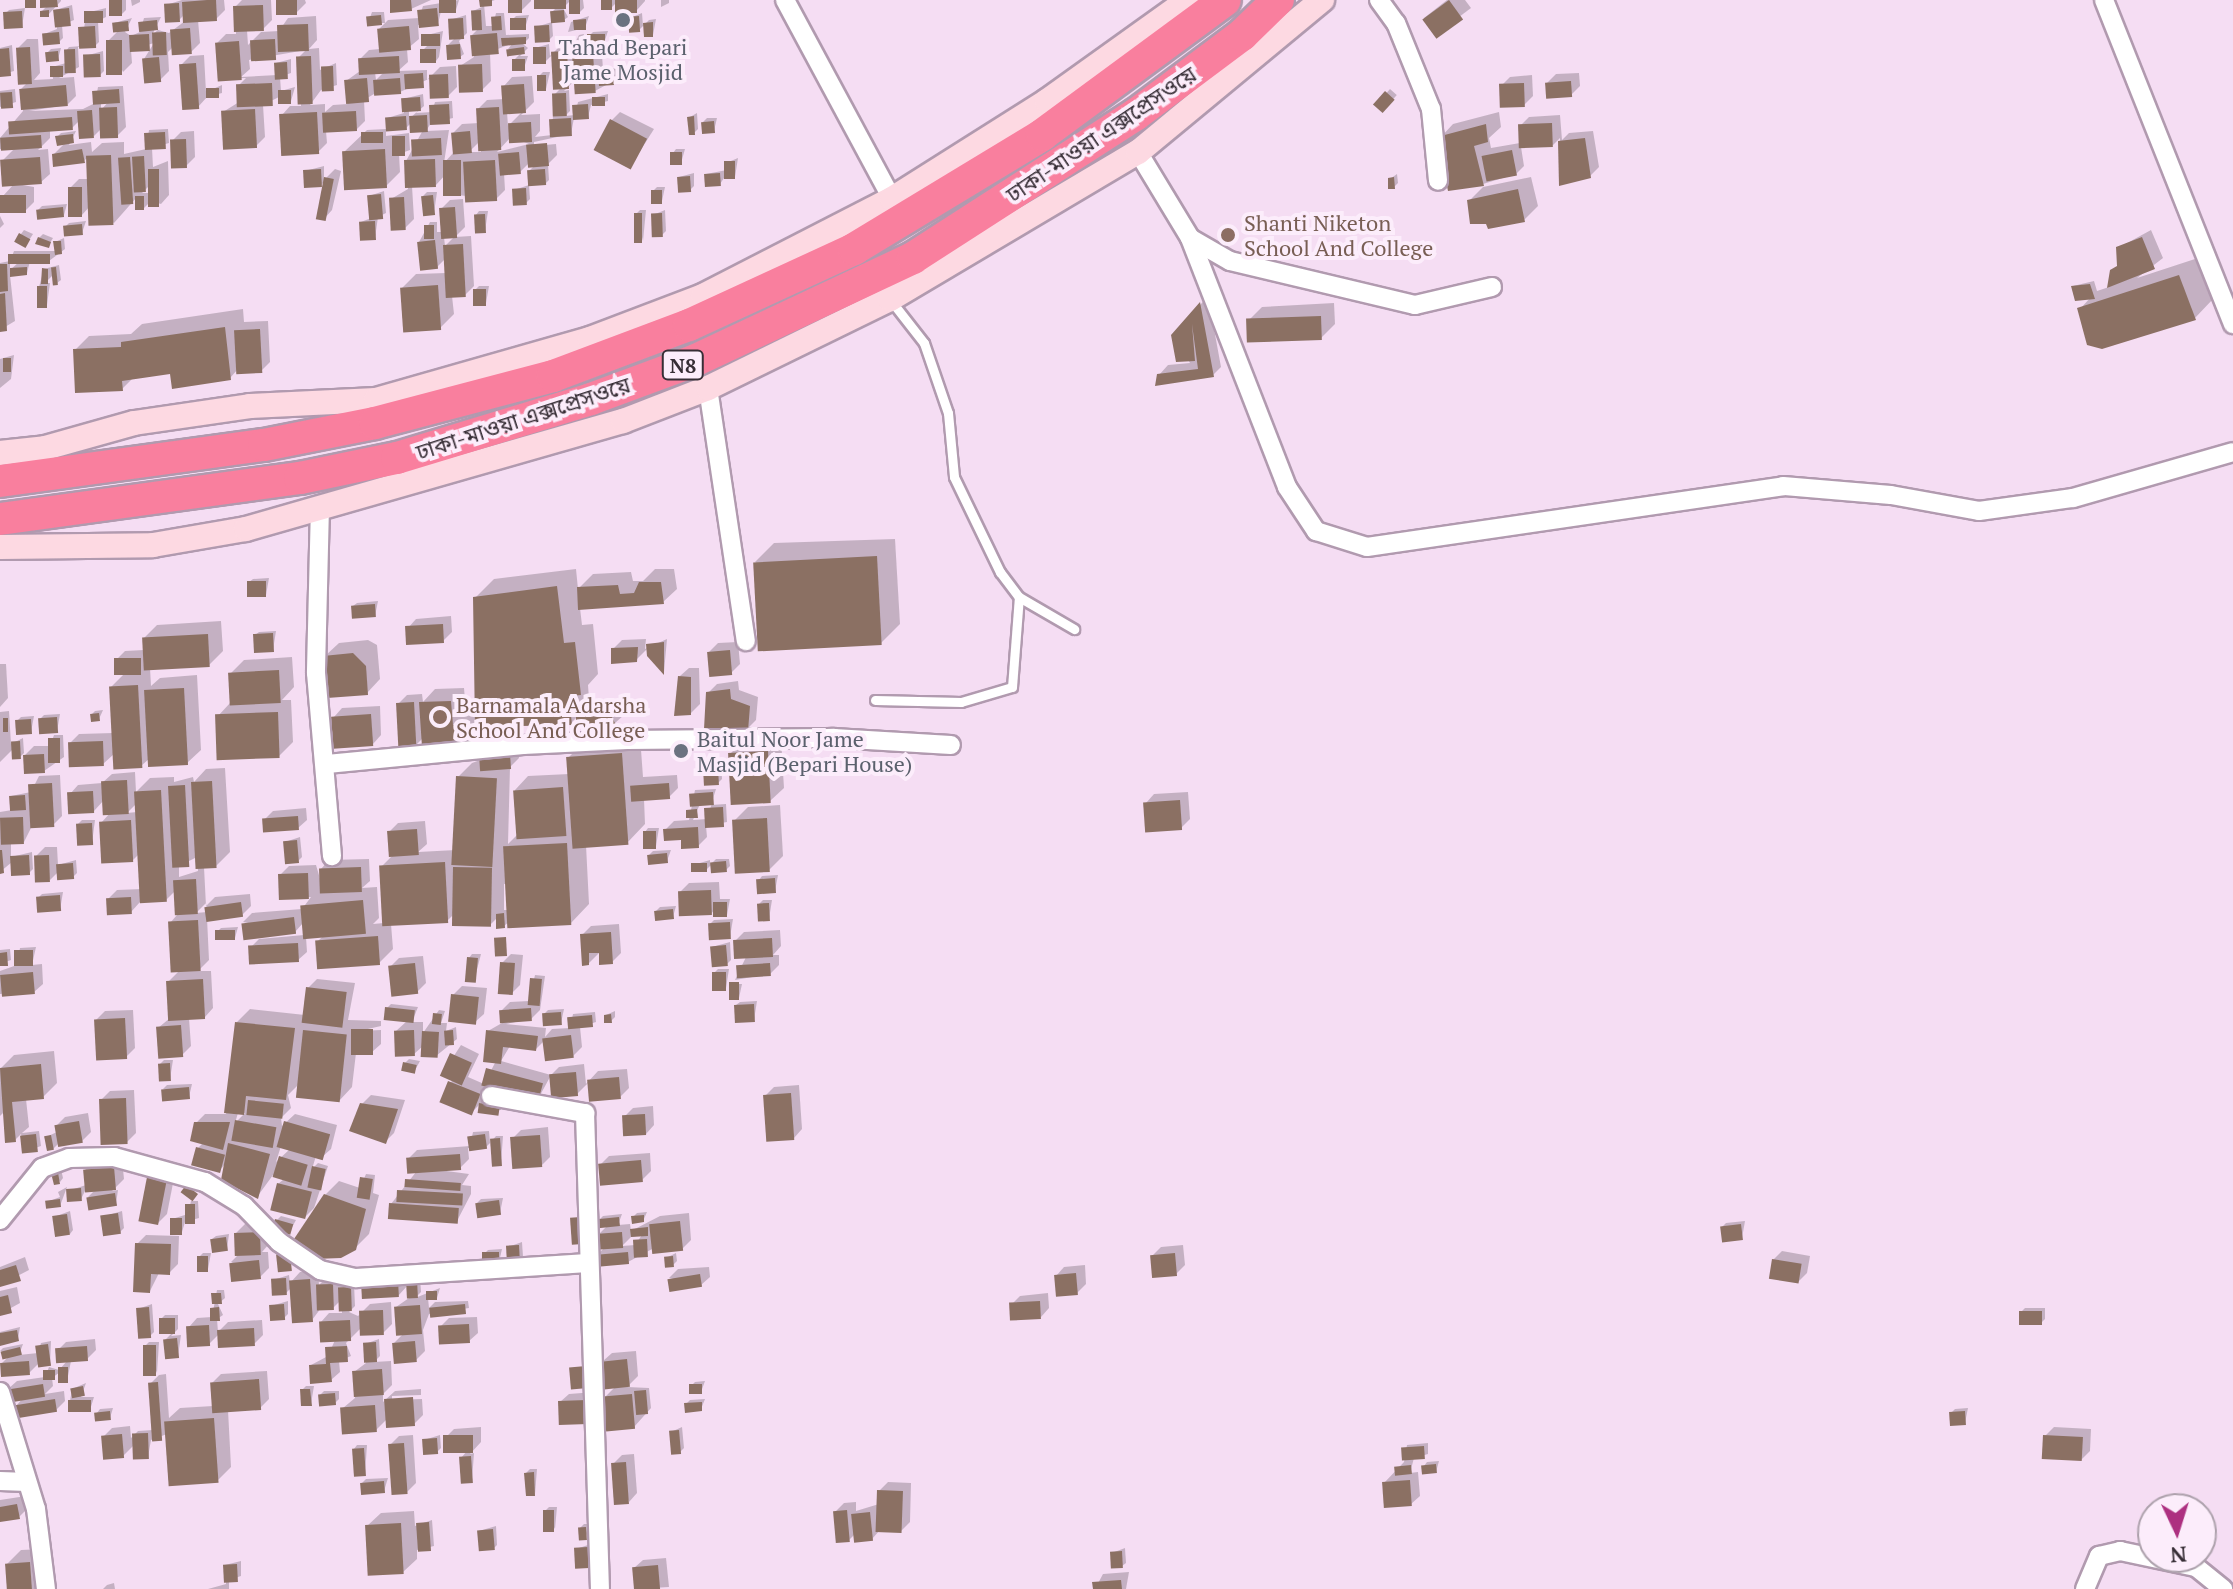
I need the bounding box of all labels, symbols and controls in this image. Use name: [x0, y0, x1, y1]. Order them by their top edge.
marker: Tahad Bepari Jame Mosjid: [614, 11, 632, 29]
place label: Tahad Bepari Jame Mosjid: [559, 33, 687, 84]
street label: ঢাকা-মাওয়া এক্সপ্রেসওয়ে: [1001, 61, 1201, 207]
place label: Shanti Niketon School And College: [1244, 209, 1434, 260]
marker: Shanti Niketon School And College: [1219, 226, 1237, 244]
road number: N8: [661, 349, 705, 381]
street label: ঢাকা-মাওয়া এক্সপ্রেসওয়ে: [413, 371, 633, 465]
place label: Barnamala Adarsha School And College: [456, 691, 647, 742]
marker: Barnamala Adarsha School And College: [431, 708, 449, 726]
place label: Baitul Noor Jame Masjid (Bepari House): [697, 725, 912, 776]
marker: Baitul Noor Jame Masjid (Bepari House): [672, 742, 690, 760]
north arrow: [2137, 1493, 2217, 1573]
text: N: [2169, 1540, 2188, 1570]

